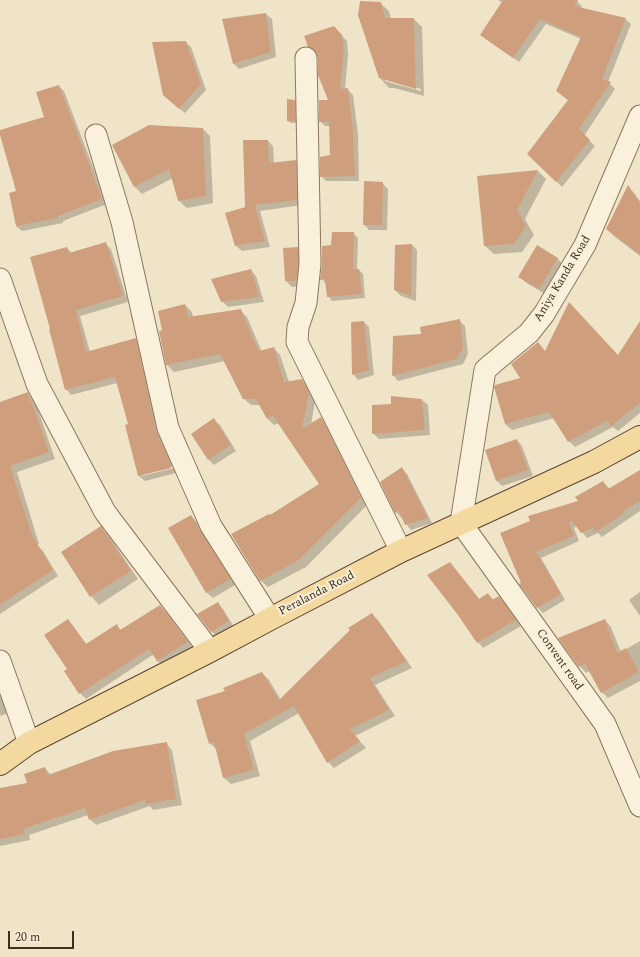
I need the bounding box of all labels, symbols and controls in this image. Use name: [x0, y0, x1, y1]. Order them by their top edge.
street label: Aniya Kanda Road: [532, 233, 594, 325]
street label: Peralanda Road: [277, 569, 357, 619]
street label: Convent road: [533, 626, 585, 694]
scale bar: [10, 923, 76, 949]
text: 20 m: [15, 928, 40, 947]

